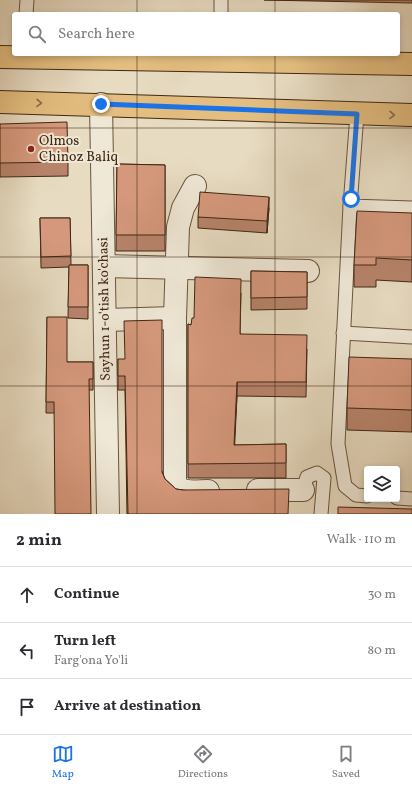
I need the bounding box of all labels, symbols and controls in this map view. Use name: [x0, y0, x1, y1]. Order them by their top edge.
search box: [12, 12, 400, 56]
icon: search: [26, 23, 48, 45]
text: Search here: [58, 24, 135, 45]
route end: [92, 95, 110, 113]
one-way arrow: [36, 99, 42, 107]
one-way arrow: [389, 111, 395, 119]
place label: Olmos Chinoz Baliq: [39, 132, 118, 167]
marker: Olmos Chinoz Baliq: [26, 144, 36, 154]
route start: [342, 190, 360, 208]
street label: Sayhun 1-o'tish ko'chasi: [94, 237, 116, 381]
map controls: [364, 466, 400, 502]
button: layers: [364, 466, 400, 502]
text: 2 min: [16, 529, 62, 552]
text: Walk · 110 m: [327, 531, 396, 549]
icon: ahead: [16, 584, 38, 606]
text: Continue: [54, 584, 119, 605]
text: 30 m: [368, 586, 396, 604]
text: Turn left: [54, 631, 116, 652]
icon: left: [16, 640, 38, 662]
text: 80 m: [367, 642, 396, 660]
text: Farg'ona Yo'li: [54, 652, 128, 670]
icon: arrive: [16, 696, 38, 718]
text: Arrive at destination: [54, 696, 201, 717]
tab: Map: [52, 743, 74, 782]
tab: Directions: [178, 743, 228, 782]
tab: Saved: [332, 743, 360, 782]

